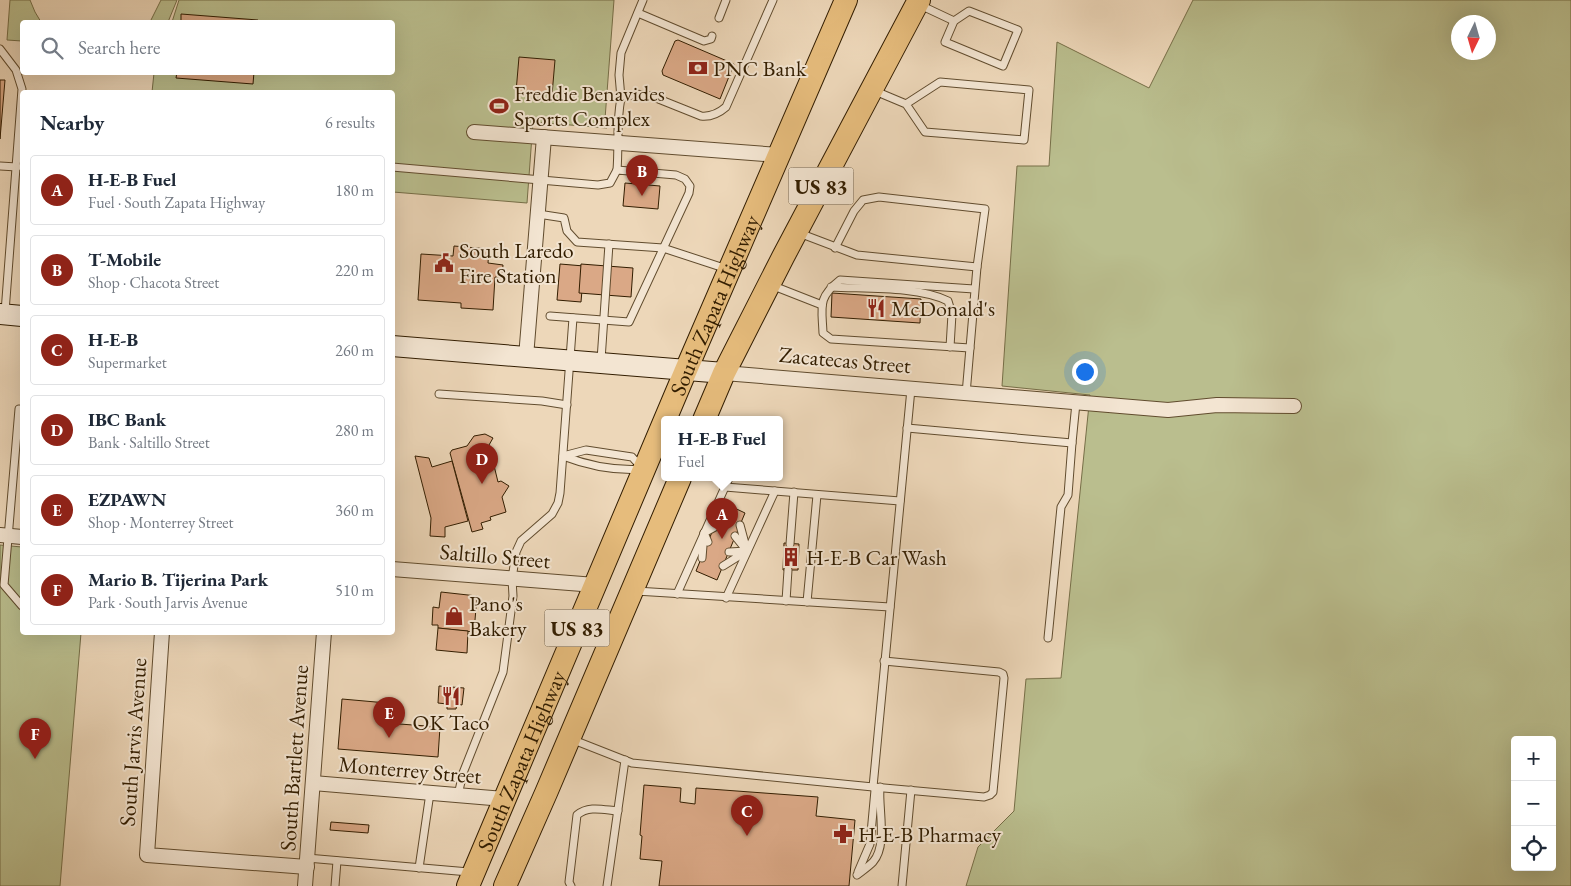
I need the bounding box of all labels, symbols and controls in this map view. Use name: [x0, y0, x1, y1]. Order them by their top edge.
north arrow: [1451, 15, 1496, 60]
search box: [20, 20, 395, 75]
icon: search: [38, 34, 66, 62]
text: Search here: [78, 35, 160, 60]
place label: PNC Bank: [713, 54, 807, 83]
bank icon: PNC Bank: [687, 57, 709, 79]
place label: Freddie Benavides Sports Complex: [514, 79, 665, 133]
sports icon: Freddie Benavides Sports Complex: [488, 95, 510, 117]
text: Nearby: [40, 109, 104, 136]
text: 6 results: [325, 112, 375, 133]
pin: B: [626, 155, 658, 196]
text: H-E-B Fuel: [88, 167, 176, 192]
road number: US 83: [788, 168, 854, 205]
text: A: [51, 180, 63, 201]
text: 180 m: [335, 180, 374, 201]
text: Fuel · South Zapata Highway: [88, 192, 265, 213]
street label: South Zapata Highway: [662, 210, 766, 400]
place label: South Laredo Fire Station: [459, 236, 574, 290]
text: T-Mobile: [88, 247, 161, 272]
public building icon: South Laredo Fire Station: [433, 252, 455, 274]
text: B: [52, 260, 62, 281]
text: 220 m: [335, 260, 374, 281]
text: Shop · Chacota Street: [88, 272, 219, 293]
place label: McDonald's: [891, 294, 995, 323]
restaurant icon: McDonald's: [865, 297, 887, 319]
text: H-E-B: [88, 327, 138, 352]
text: C: [51, 340, 63, 361]
text: 260 m: [335, 340, 374, 361]
street label: Zacatecas Street: [778, 340, 912, 380]
text: Supermarket: [88, 352, 167, 373]
your location: [1072, 359, 1098, 385]
text: IBC Bank: [88, 407, 166, 432]
popup: [661, 416, 783, 481]
text: D: [51, 420, 63, 441]
text: 280 m: [335, 420, 374, 441]
text: H-E-B Fuel: [678, 426, 766, 451]
text: Bank · Saltillo Street: [88, 432, 210, 453]
pin: D: [466, 443, 498, 484]
text: Fuel: [678, 451, 705, 472]
text: EZPAWN: [88, 487, 166, 512]
pin: A: [706, 498, 738, 539]
text: E: [52, 500, 62, 521]
text: 360 m: [335, 500, 374, 521]
text: Shop · Monterrey Street: [88, 512, 234, 533]
street label: Saltillo Street: [439, 537, 552, 575]
place label: H-E-B Car Wash: [806, 543, 947, 572]
building icon: H-E-B Car Wash: [780, 546, 802, 568]
text: Mario B. Tijerina Park: [88, 567, 268, 592]
text: F: [53, 580, 61, 601]
text: 510 m: [335, 580, 374, 601]
place label: Pano's Bakery: [469, 589, 527, 643]
text: Park · South Jarvis Avenue: [88, 592, 248, 613]
shop icon: Pano's Bakery: [443, 605, 465, 627]
road number: US 83: [544, 610, 610, 646]
street label: South Jarvis Avenue: [113, 656, 153, 827]
street label: South Bartlett Avenue: [273, 664, 315, 852]
street label: South Zapata Highway: [470, 665, 572, 856]
restaurant icon: OK Taco: [440, 685, 462, 707]
pin: E: [373, 697, 405, 738]
place label: OK Taco: [413, 708, 489, 737]
pin: F: [19, 718, 51, 759]
map controls: [1511, 736, 1556, 871]
button: +: [1511, 736, 1556, 781]
street label: Monterrey Street: [337, 749, 483, 791]
button: −: [1511, 781, 1556, 826]
pin: C: [731, 795, 763, 836]
place label: H-E-B Pharmacy: [858, 820, 1002, 849]
pharmacy icon: H-E-B Pharmacy: [832, 823, 854, 845]
button: locate: [1511, 826, 1556, 871]

